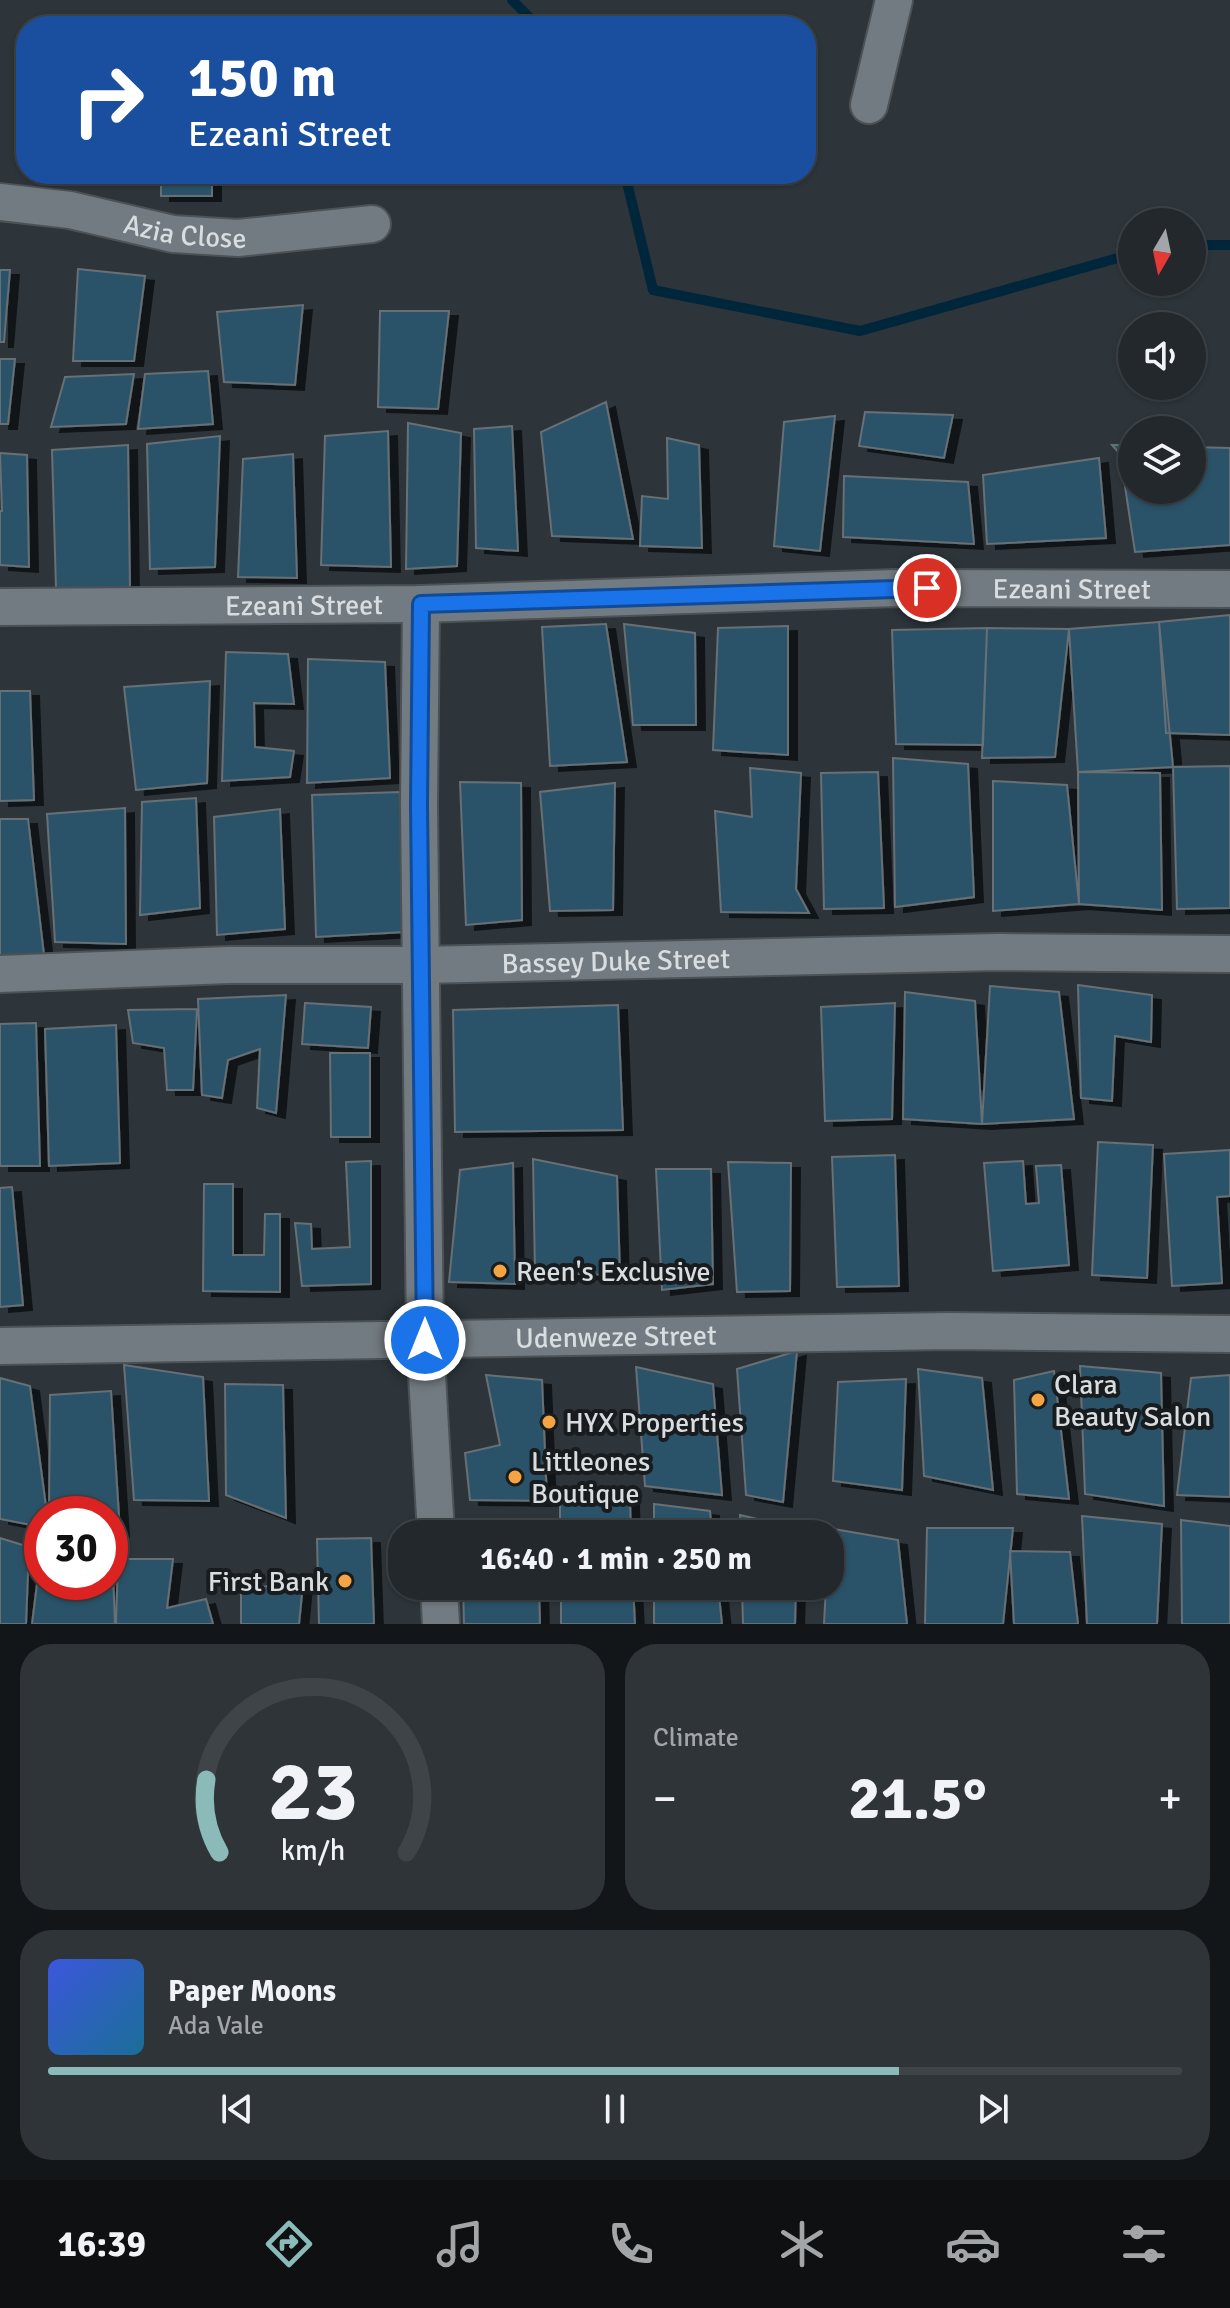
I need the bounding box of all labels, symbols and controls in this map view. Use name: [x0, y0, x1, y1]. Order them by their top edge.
text: 150 m: [188, 43, 336, 112]
icon: right: [56, 48, 160, 152]
text: Ezeani Street: [188, 112, 391, 157]
street label: Azia Close: [120, 207, 248, 256]
north arrow: [1118, 208, 1206, 296]
map controls: [1118, 208, 1206, 504]
button: sound: [1118, 312, 1206, 400]
button: layers: [1118, 416, 1206, 504]
pin: [893, 554, 961, 622]
icon: arrive: [905, 566, 949, 610]
street label: Ezeani Street: [993, 572, 1151, 607]
street label: Ezeani Street: [225, 588, 383, 623]
street label: Bassey Duke Street: [501, 942, 731, 981]
place label: Reen's Exclusive: [516, 1255, 711, 1289]
marker: Reen's Exclusive: [491, 1262, 509, 1280]
position arrow: [383, 1298, 467, 1382]
street label: Udenweze Street: [515, 1319, 717, 1356]
place label: Clara Beauty Salon: [1054, 1368, 1211, 1434]
marker: Clara Beauty Salon: [1029, 1391, 1047, 1409]
place label: HYX Properties: [565, 1406, 744, 1440]
marker: HYX Properties: [540, 1413, 558, 1431]
place label: Littleones Boutique: [531, 1445, 650, 1511]
marker: Littleones Boutique: [506, 1468, 524, 1486]
speed limit sign: 30: [24, 1496, 128, 1600]
text: 16:40 · 1 min · 250 m: [480, 1541, 752, 1578]
place label: First Bank: [208, 1565, 329, 1599]
marker: First Bank: [336, 1572, 354, 1590]
text: Climate: [653, 1722, 739, 1754]
text: 23: [268, 1741, 357, 1843]
text: 21.5°: [848, 1762, 987, 1836]
text: −: [653, 1772, 677, 1826]
text: +: [1158, 1772, 1182, 1826]
text: km/h: [280, 1833, 345, 1868]
text: Paper Moons: [168, 1973, 336, 2010]
text: Ada Vale: [168, 2010, 264, 2042]
icon: previous: [215, 2087, 259, 2131]
icon: pause: [593, 2087, 637, 2131]
icon: next: [971, 2087, 1015, 2131]
icon: directions: [261, 2216, 317, 2272]
icon: music: [432, 2216, 488, 2272]
icon: phone: [603, 2216, 659, 2272]
icon: climate: [774, 2216, 830, 2272]
icon: car: [945, 2216, 1001, 2272]
icon: filters: [1116, 2216, 1172, 2272]
text: 16:39: [58, 2222, 146, 2267]

